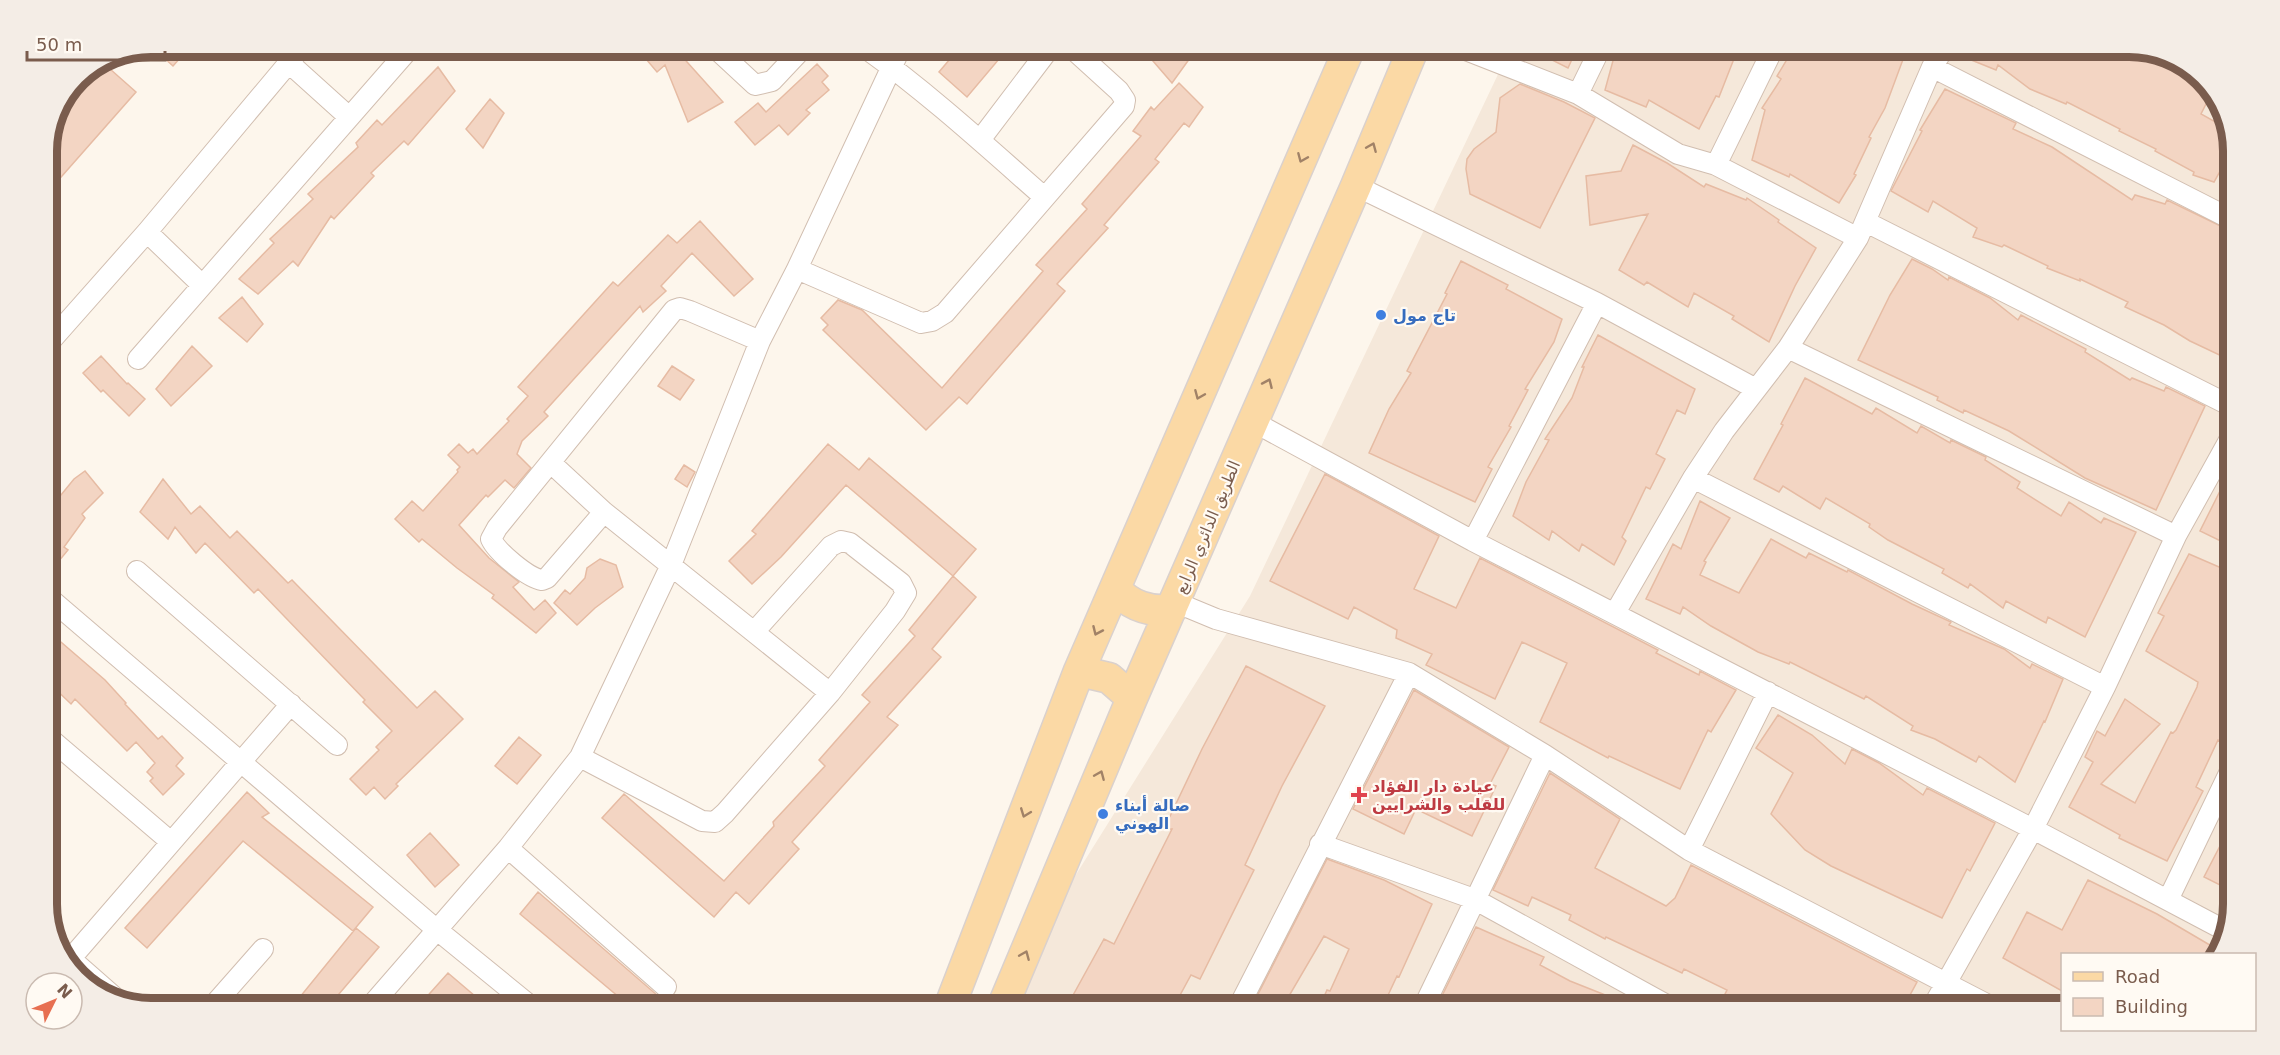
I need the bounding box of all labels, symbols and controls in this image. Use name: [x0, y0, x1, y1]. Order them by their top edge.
scale bar: [27, 24, 165, 62]
text: 50 m: [36, 34, 82, 55]
one-way arrow: [1365, 142, 1377, 153]
one-way arrow: [1297, 152, 1309, 163]
place label: تاج مول: [1393, 306, 1456, 325]
marker: تاج مول: [1374, 308, 1388, 322]
one-way arrow: [1261, 379, 1273, 390]
one-way arrow: [1194, 388, 1206, 399]
street label: الطريق الدائري الرابع: [1171, 458, 1245, 597]
one-way arrow: [1092, 625, 1104, 636]
one-way arrow: [1093, 770, 1105, 781]
place label: عيادة دار الفؤاد للقلب والشرايين: [1372, 777, 1505, 814]
marker: عيادة دار الفؤاد للقلب والشرايين: [1350, 786, 1368, 804]
place label: صالة أبناء الهوني: [1115, 795, 1190, 834]
one-way arrow: [1019, 807, 1032, 817]
marker: صالة أبناء الهوني: [1096, 807, 1110, 821]
one-way arrow: [1018, 950, 1030, 961]
legend: [2061, 953, 2256, 1031]
text: Road: [2115, 966, 2160, 987]
north arrow: [24, 971, 84, 1031]
text: N: [53, 980, 76, 1002]
text: Building: [2115, 996, 2188, 1017]

